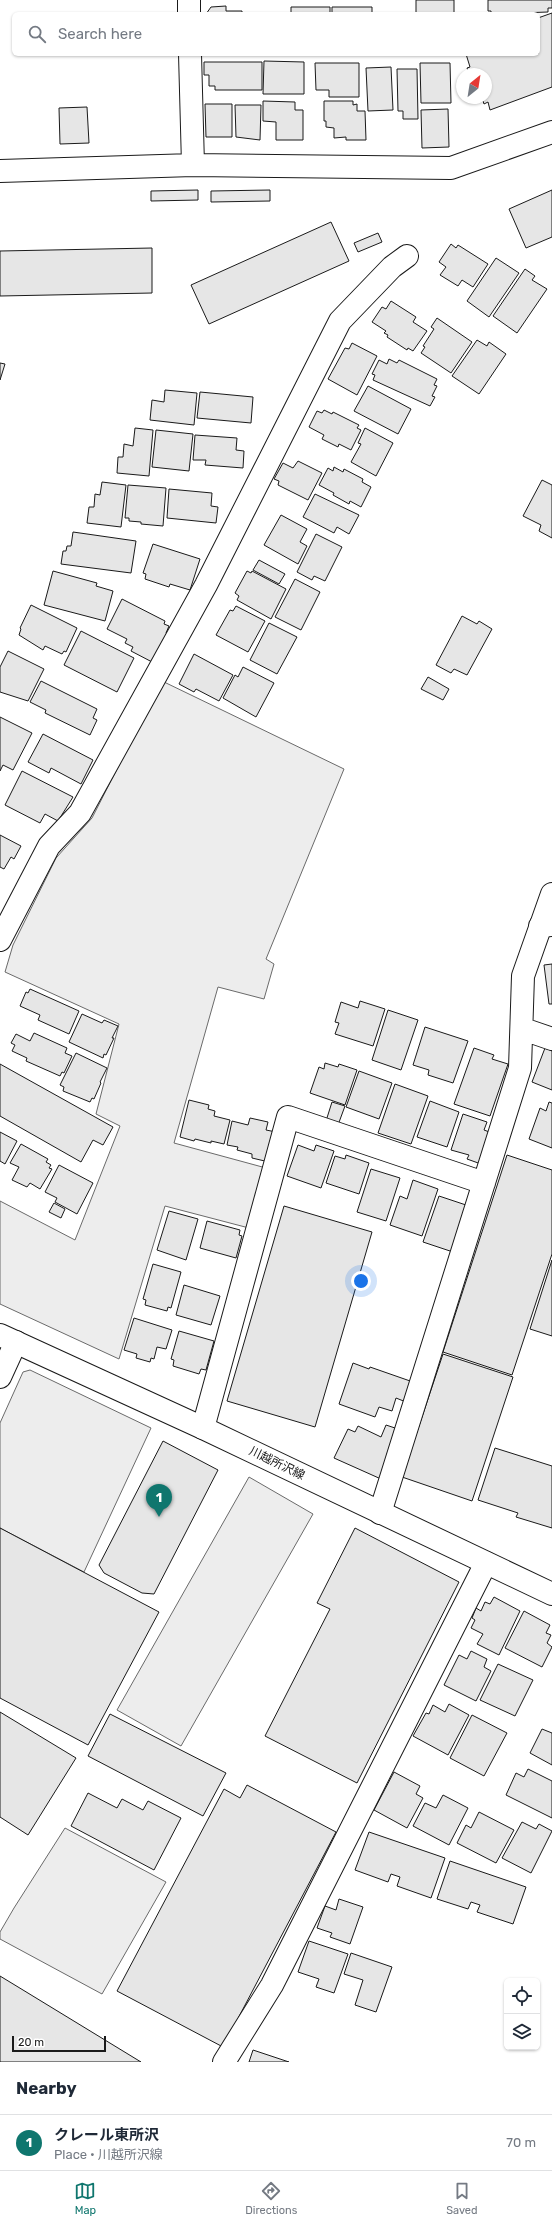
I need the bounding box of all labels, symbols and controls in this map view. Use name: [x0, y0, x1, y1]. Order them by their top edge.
search box: [12, 12, 540, 56]
icon: search: [26, 23, 48, 45]
text: Search here: [58, 25, 142, 43]
north arrow: [456, 68, 492, 104]
your location: [351, 1271, 371, 1291]
street label: 川越所沢線: [247, 1444, 307, 1482]
pin: 1: [146, 1484, 172, 1517]
map controls: [504, 1978, 540, 2050]
button: locate: [504, 1978, 540, 2014]
button: layers: [504, 2014, 540, 2050]
scale bar: [12, 2034, 106, 2053]
text: 20 m: [18, 2036, 44, 2049]
text: Nearby: [16, 2078, 77, 2098]
text: クレール東所沢: [54, 2126, 159, 2144]
text: 1: [26, 2135, 32, 2150]
text: 70 m: [506, 2135, 536, 2150]
text: Place · 川越所沢線: [54, 2147, 163, 2162]
tab: Map: [74, 2180, 96, 2217]
tab: Directions: [245, 2180, 297, 2217]
tab: Saved: [446, 2180, 478, 2217]

